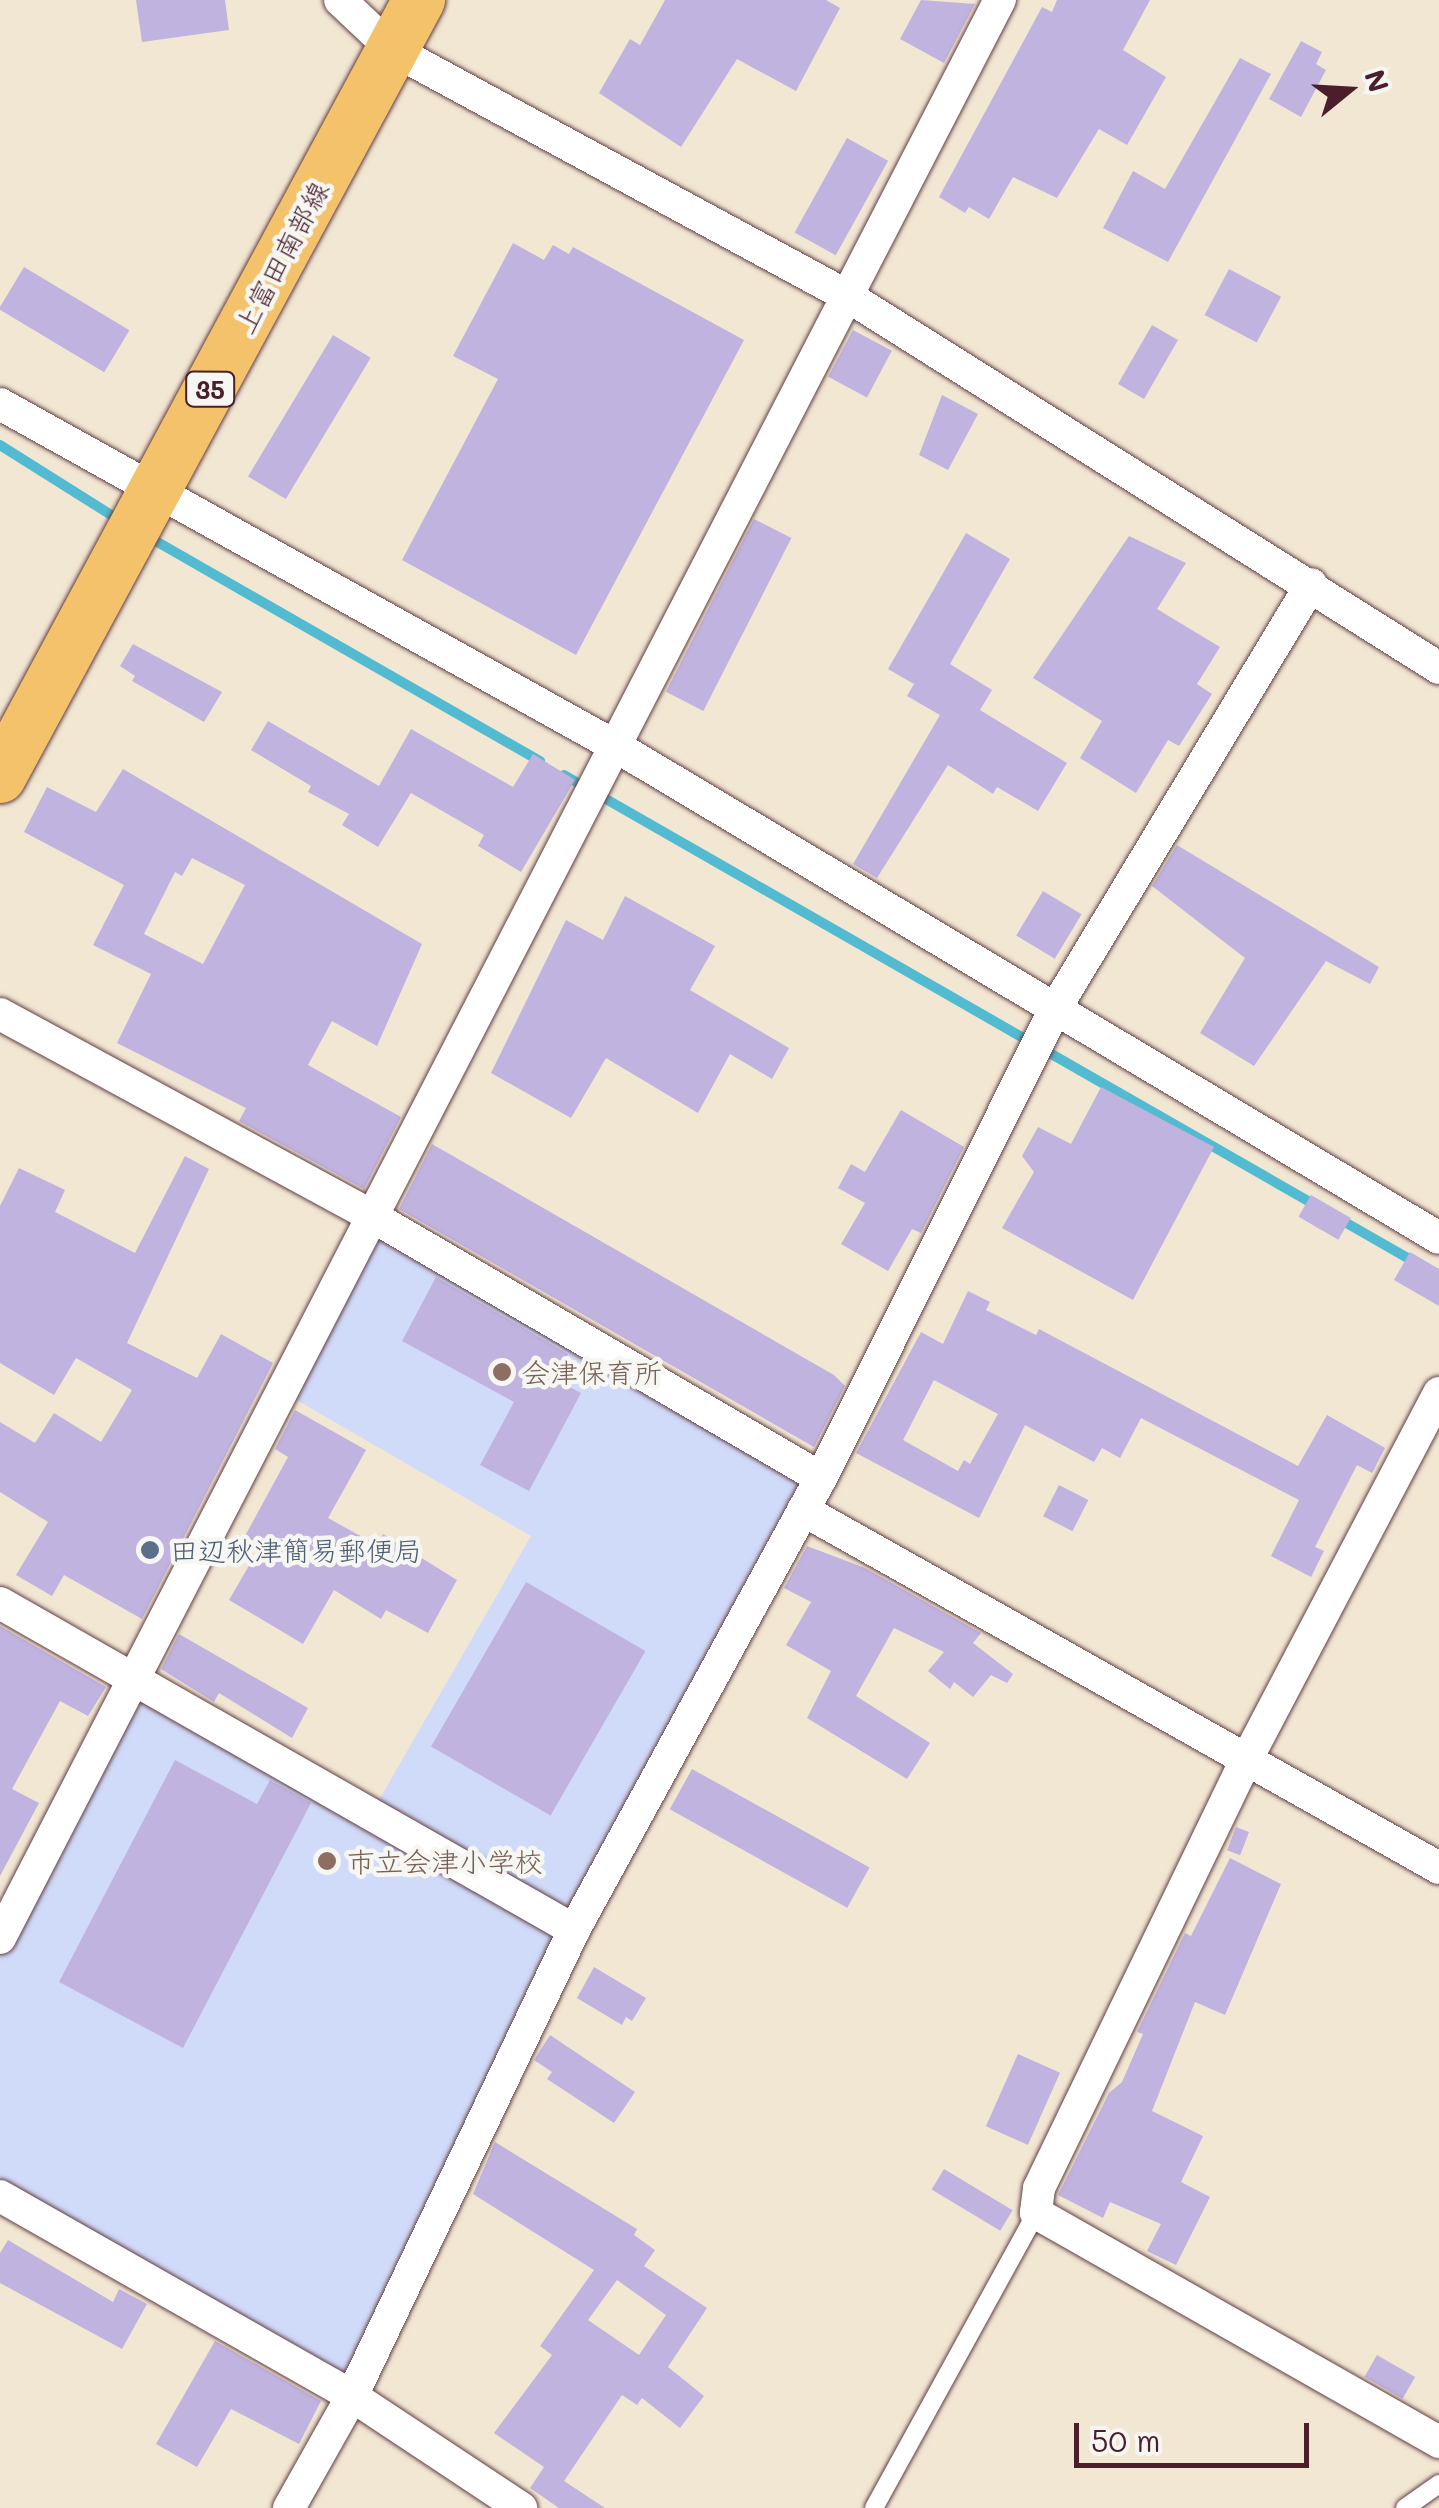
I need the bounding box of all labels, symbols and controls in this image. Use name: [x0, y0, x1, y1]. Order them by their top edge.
north arrow: [1299, 40, 1399, 140]
text: N: [1357, 65, 1398, 96]
street label: 上富田南部線: [227, 175, 335, 339]
road number: 35: [185, 369, 235, 409]
place label: 会津保育所: [522, 1355, 662, 1389]
marker: 会津保育所: [491, 1361, 513, 1383]
place label: 田辺秋津簡易郵便局: [170, 1533, 422, 1567]
marker: 田辺秋津簡易郵便局: [139, 1539, 161, 1561]
place label: 市立会津小学校: [347, 1844, 543, 1878]
marker: 市立会津小学校: [316, 1850, 338, 1872]
scale bar: [1079, 2403, 1314, 2465]
text: 50 m: [1091, 2420, 1161, 2460]

